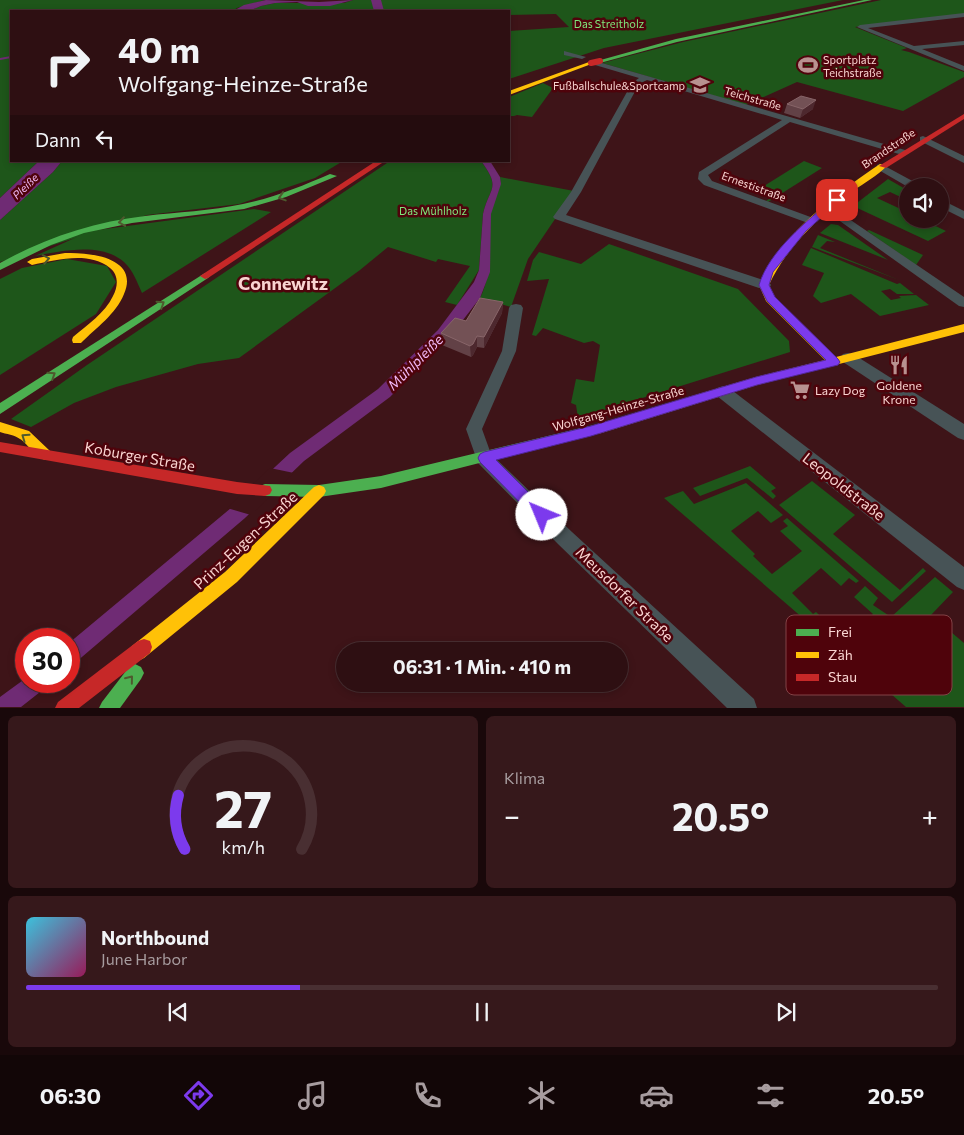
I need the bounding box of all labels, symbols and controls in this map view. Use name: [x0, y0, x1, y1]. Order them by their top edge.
park label: Das Streitholz: [574, 17, 645, 30]
text: 40 m: [118, 27, 200, 70]
icon: right: [35, 30, 100, 95]
place label: Sportplatz Teichstraße: [823, 53, 882, 79]
sports icon: Sportplatz Teichstraße: [797, 54, 819, 76]
text: Wolfgang-Heinze-Straße: [118, 70, 368, 97]
school or university icon: Fußballschule&Sportcamp: [689, 74, 711, 96]
place label: Fußballschule&Sportcamp: [553, 79, 685, 92]
street label: Teichstraße: [723, 84, 783, 112]
icon: left: [91, 125, 119, 153]
street label: Brandstraße: [859, 125, 917, 171]
text: Dann: [35, 128, 81, 151]
street label: Ernestistraße: [720, 168, 788, 204]
water label: Pleiße: [9, 170, 41, 201]
map controls: [899, 178, 949, 228]
button: sound: [899, 178, 949, 228]
pin: [816, 179, 858, 221]
icon: arrive: [823, 186, 851, 214]
one-way arrow: [279, 191, 287, 201]
park label: Das Mühlholz: [399, 204, 467, 217]
one-way arrow: [118, 216, 126, 226]
one-way arrow: [42, 254, 50, 265]
district label: Connewitz: [238, 272, 328, 294]
one-way arrow: [155, 301, 164, 311]
water label: Mühlpleiße: [384, 330, 447, 393]
restaurant icon: Goldene Krone: [888, 354, 910, 376]
one-way arrow: [47, 372, 56, 381]
place label: Goldene Krone: [876, 378, 922, 406]
supermarket icon: Lazy Dog: [789, 379, 811, 401]
street label: Wolfgang-Heinze-Straße: [551, 382, 685, 434]
place label: Lazy Dog: [815, 383, 866, 397]
one-way arrow: [21, 434, 30, 444]
street label: Koburger Straße: [83, 437, 197, 475]
street label: Leopoldstraße: [799, 448, 889, 524]
street label: Prinz-Eugen-Straße: [189, 487, 301, 593]
position arrow: [515, 488, 567, 540]
street label: Meusdorfer Straße: [572, 543, 678, 645]
legend: [786, 615, 952, 695]
text: Frei: [828, 623, 852, 640]
speed limit sign: 30: [15, 628, 80, 693]
text: Zäh: [828, 646, 853, 663]
text: 06:31 · 1 Min. · 410 m: [393, 655, 571, 678]
text: Stau: [828, 668, 857, 685]
one-way arrow: [124, 676, 132, 685]
text: Klima: [504, 768, 545, 787]
text: 27: [214, 775, 272, 839]
text: 20.5°: [672, 792, 769, 839]
text: −: [504, 798, 520, 832]
text: +: [922, 798, 938, 832]
text: km/h: [221, 836, 265, 858]
text: Northbound: [101, 926, 209, 949]
text: June Harbor: [101, 949, 187, 968]
icon: previous: [164, 998, 192, 1026]
icon: pause: [468, 998, 496, 1026]
icon: next: [772, 998, 800, 1026]
icon: directions: [181, 1078, 216, 1113]
icon: music: [295, 1078, 330, 1113]
icon: phone: [410, 1078, 445, 1113]
icon: climate: [524, 1078, 559, 1113]
icon: car: [639, 1078, 674, 1113]
icon: filters: [753, 1078, 788, 1113]
text: 06:30: [40, 1082, 101, 1109]
text: 20.5°: [868, 1082, 924, 1109]

